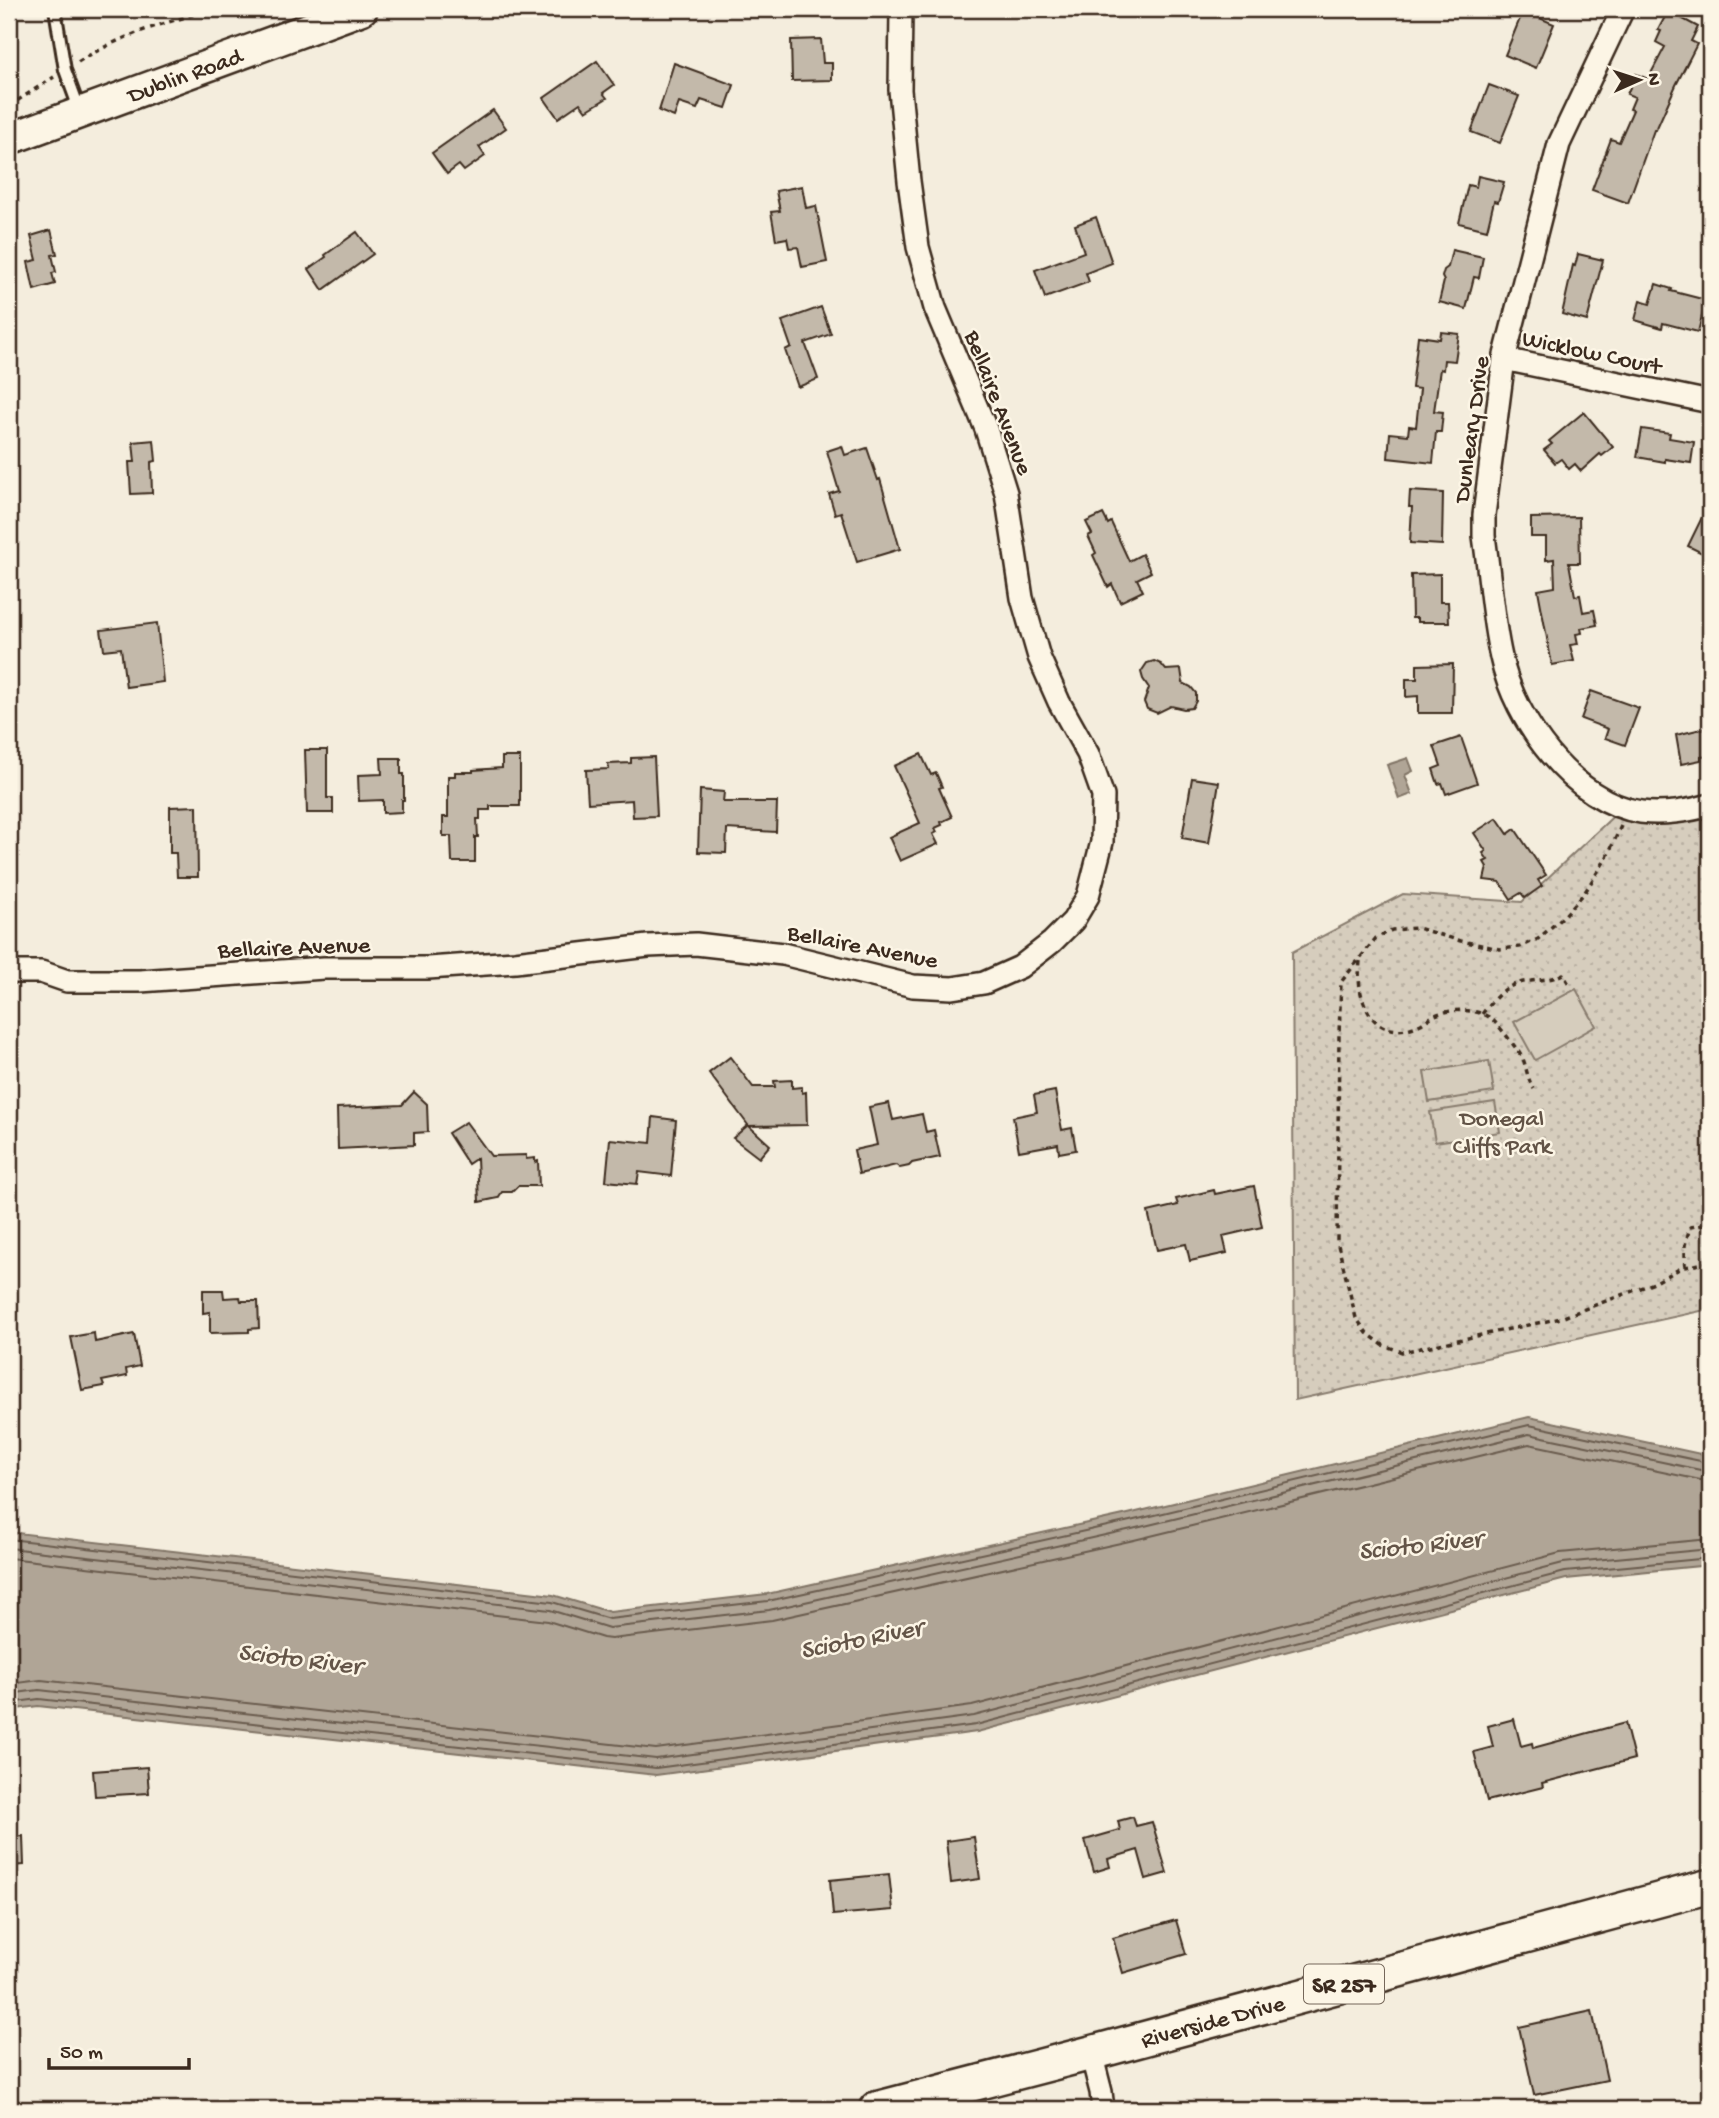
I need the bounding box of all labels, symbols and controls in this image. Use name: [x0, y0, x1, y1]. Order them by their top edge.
street label: Dublin Road: [123, 43, 249, 113]
north arrow: [1604, 46, 1674, 116]
text: N: [1641, 72, 1664, 86]
street label: Bellaire Avenue: [956, 326, 1038, 480]
street label: Wicklow Court: [1519, 326, 1666, 384]
street label: Dunleary Drive: [1449, 354, 1498, 507]
street label: Bellaire Avenue: [784, 919, 941, 977]
street label: Bellaire Avenue: [216, 932, 371, 967]
park label: Donegal Cliffs Park: [1453, 1106, 1554, 1163]
water label: Scioto River: [1357, 1525, 1488, 1569]
water label: Scioto River: [798, 1613, 930, 1668]
water label: Scioto River: [236, 1639, 367, 1685]
road number: SR 257: [1304, 1965, 1384, 2004]
street label: Riverside Drive: [1138, 1990, 1289, 2057]
scale bar: [49, 2027, 189, 2071]
text: 50 m: [60, 2042, 103, 2067]

